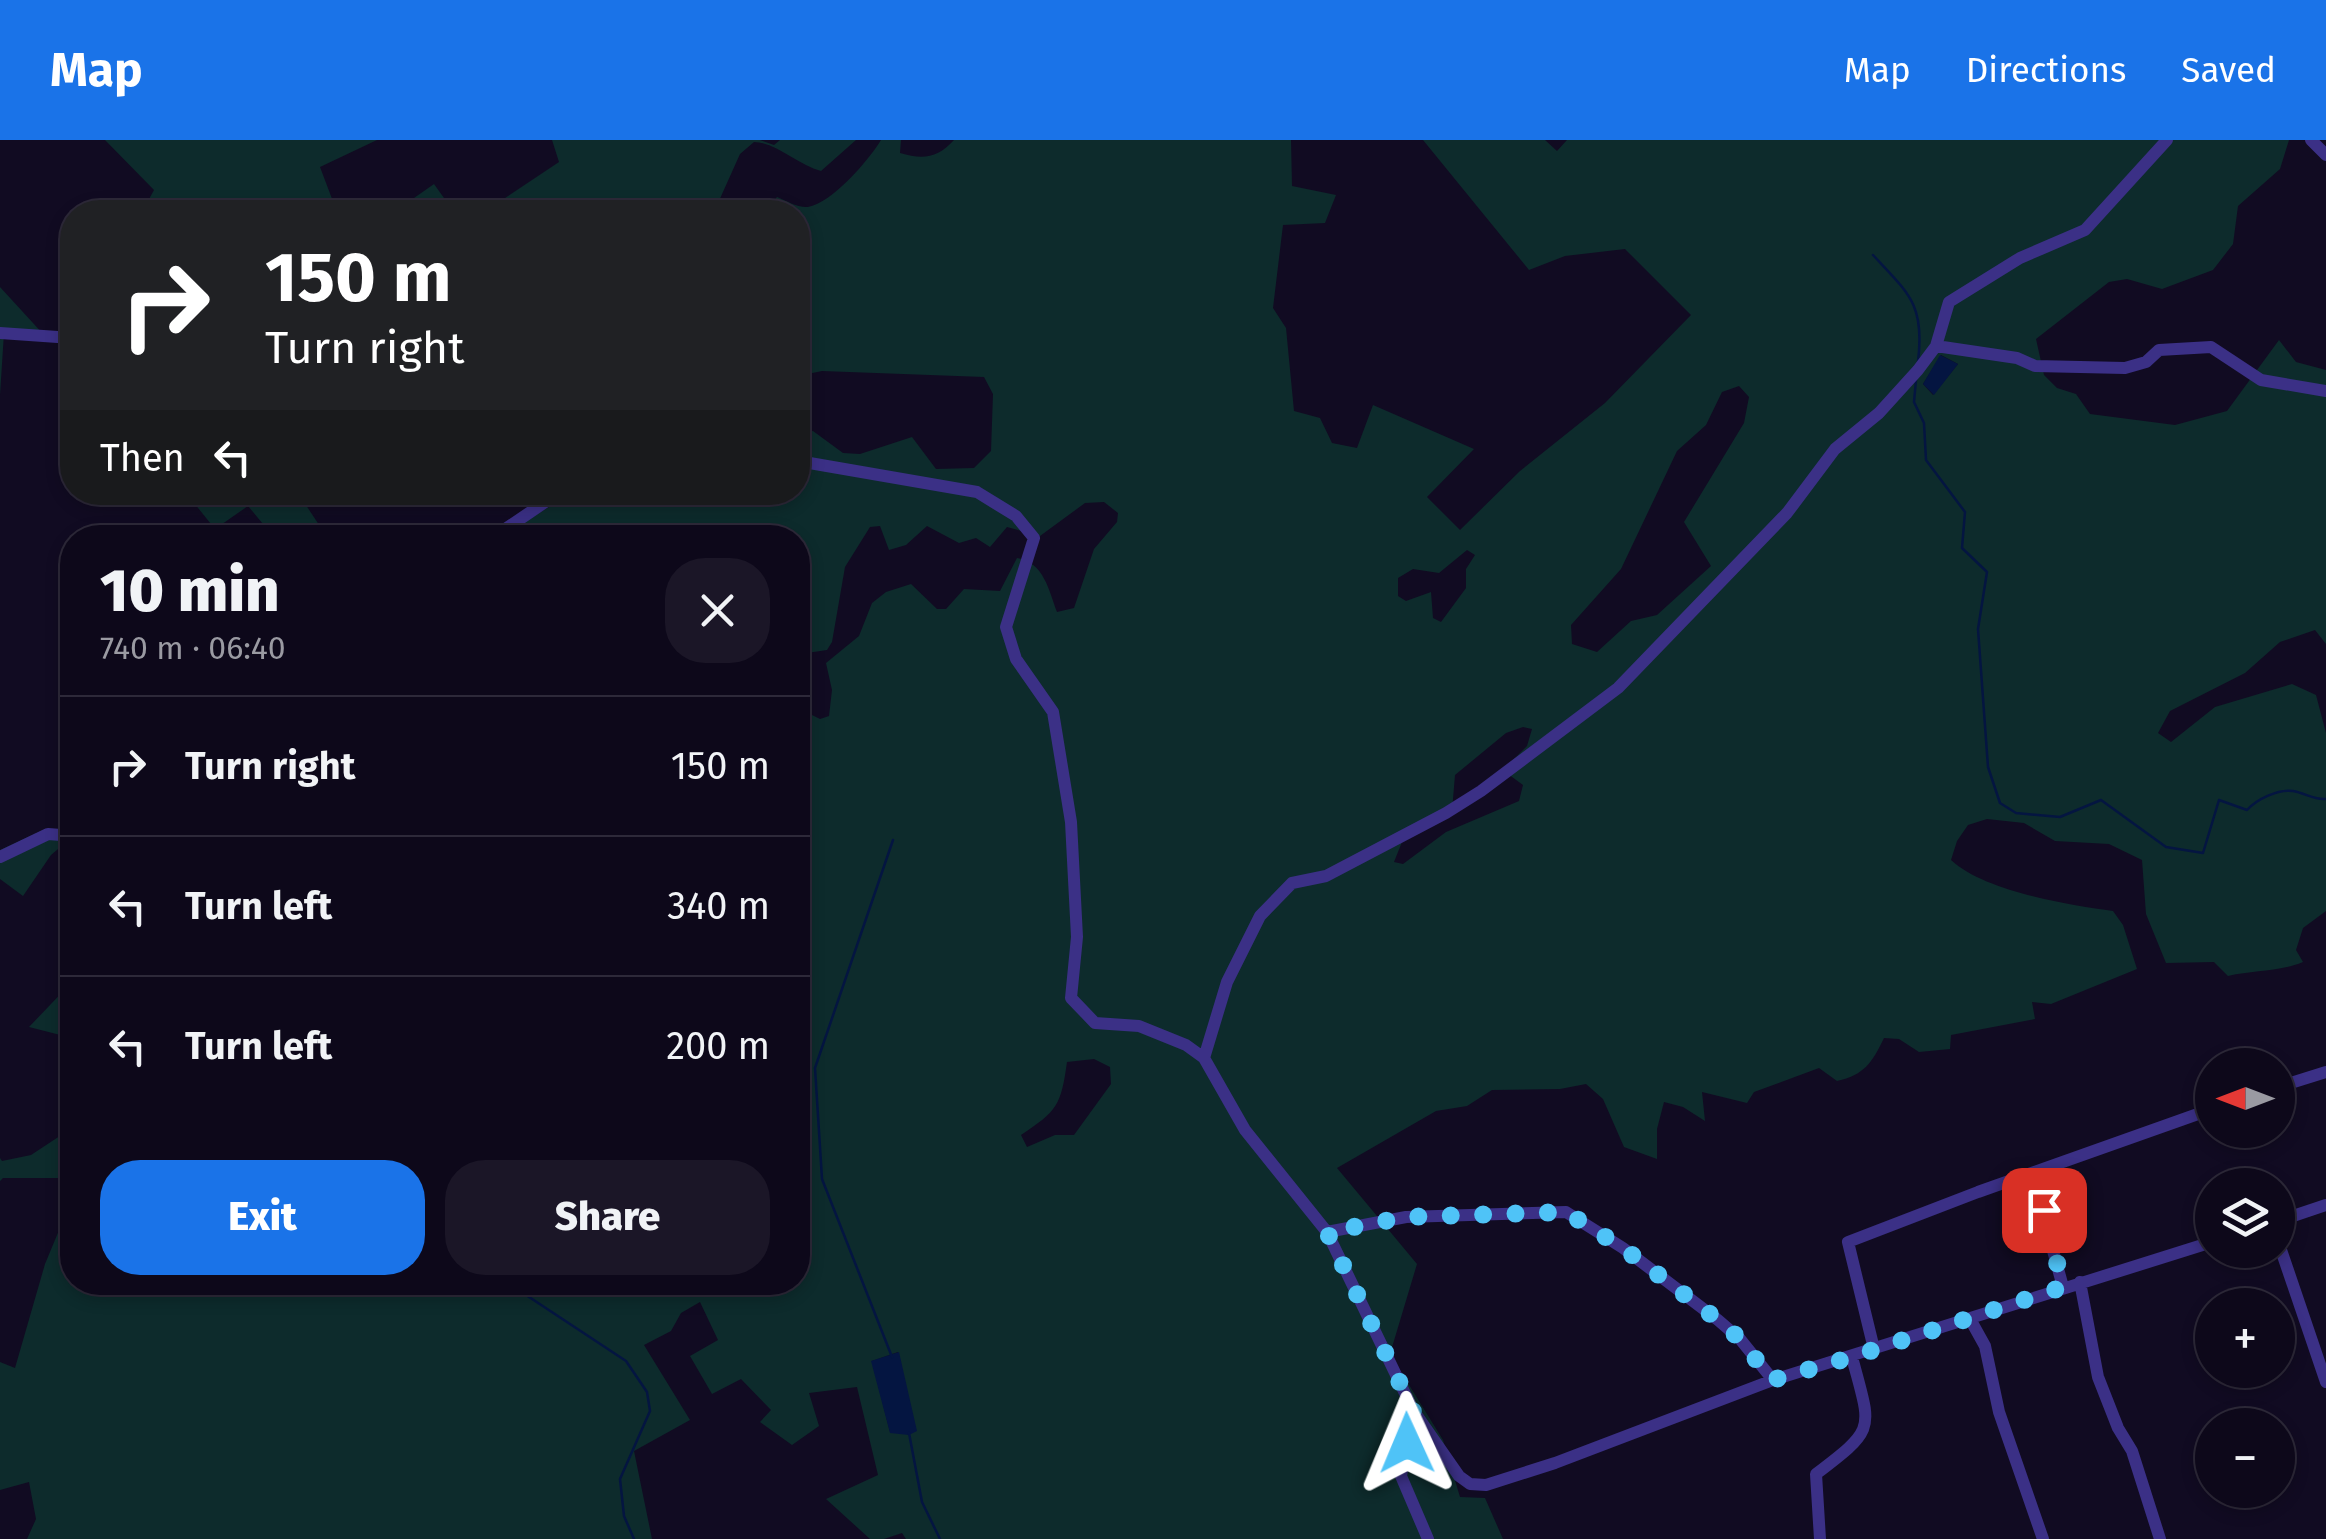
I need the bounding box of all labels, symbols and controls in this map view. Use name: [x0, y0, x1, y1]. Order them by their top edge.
text: Map: [50, 41, 143, 99]
text: Map: [1844, 49, 1911, 91]
text: Directions: [1966, 49, 2126, 91]
text: Saved: [2181, 49, 2276, 91]
text: 150 m: [265, 236, 452, 320]
icon: right: [100, 240, 230, 370]
text: Turn right: [265, 321, 464, 375]
icon: left: [205, 430, 260, 485]
text: Then: [100, 435, 185, 481]
text: 10 min: [100, 555, 280, 627]
button: close: [665, 558, 770, 663]
text: 740 m · 06:40: [100, 629, 286, 667]
icon: right: [100, 739, 155, 794]
text: Turn right: [185, 743, 355, 789]
text: 150 m: [671, 743, 770, 789]
icon: left: [100, 879, 155, 934]
text: Turn left: [185, 883, 332, 929]
text: 340 m: [667, 883, 770, 929]
icon: left: [100, 1019, 155, 1074]
text: Turn left: [185, 1023, 332, 1069]
text: 200 m: [666, 1023, 770, 1069]
north arrow: [2195, 1048, 2295, 1148]
map controls: [2195, 1048, 2295, 1508]
button: Exit: [100, 1160, 425, 1275]
button: Share: [445, 1160, 770, 1275]
pin: [2002, 1168, 2087, 1253]
button: layers: [2195, 1168, 2295, 1268]
icon: arrive: [2017, 1183, 2072, 1238]
button: +: [2195, 1288, 2295, 1388]
position arrow: [1355, 1391, 1459, 1495]
button: −: [2195, 1408, 2295, 1508]

